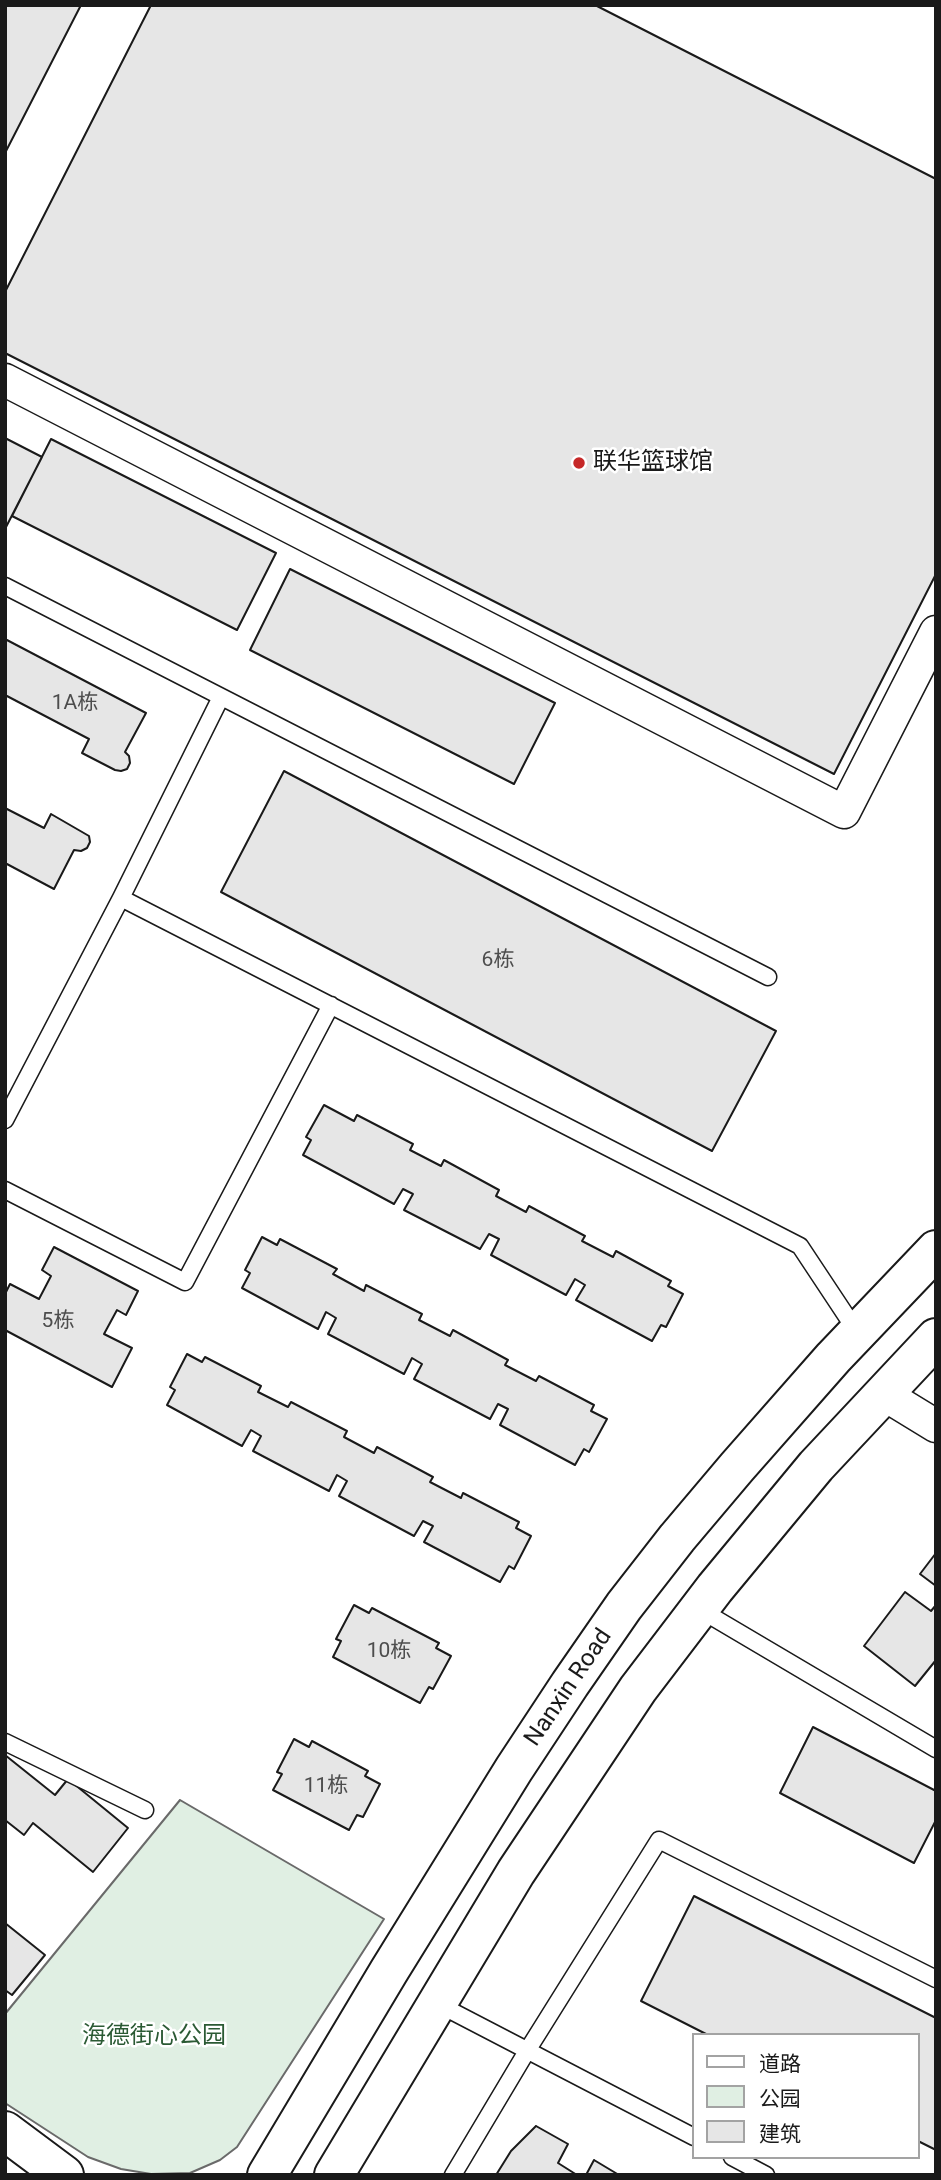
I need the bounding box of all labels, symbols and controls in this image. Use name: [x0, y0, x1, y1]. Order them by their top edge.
place label: 联华篮球馆: [593, 449, 713, 477]
marker: 联华篮球馆: [571, 455, 587, 471]
house number: 1A栋: [52, 691, 98, 717]
house number: 6栋: [482, 948, 514, 974]
house number: 5栋: [42, 1309, 74, 1335]
street label: Nanxin Road: [519, 1624, 619, 1752]
house number: 10栋: [367, 1639, 411, 1665]
house number: 11栋: [304, 1774, 348, 1800]
park label: 海德街心公园: [82, 2023, 226, 2051]
legend: [692, 2033, 920, 2159]
text: 道路: [759, 2052, 801, 2076]
text: 公园: [759, 2087, 801, 2111]
text: 建筑: [759, 2122, 801, 2146]

